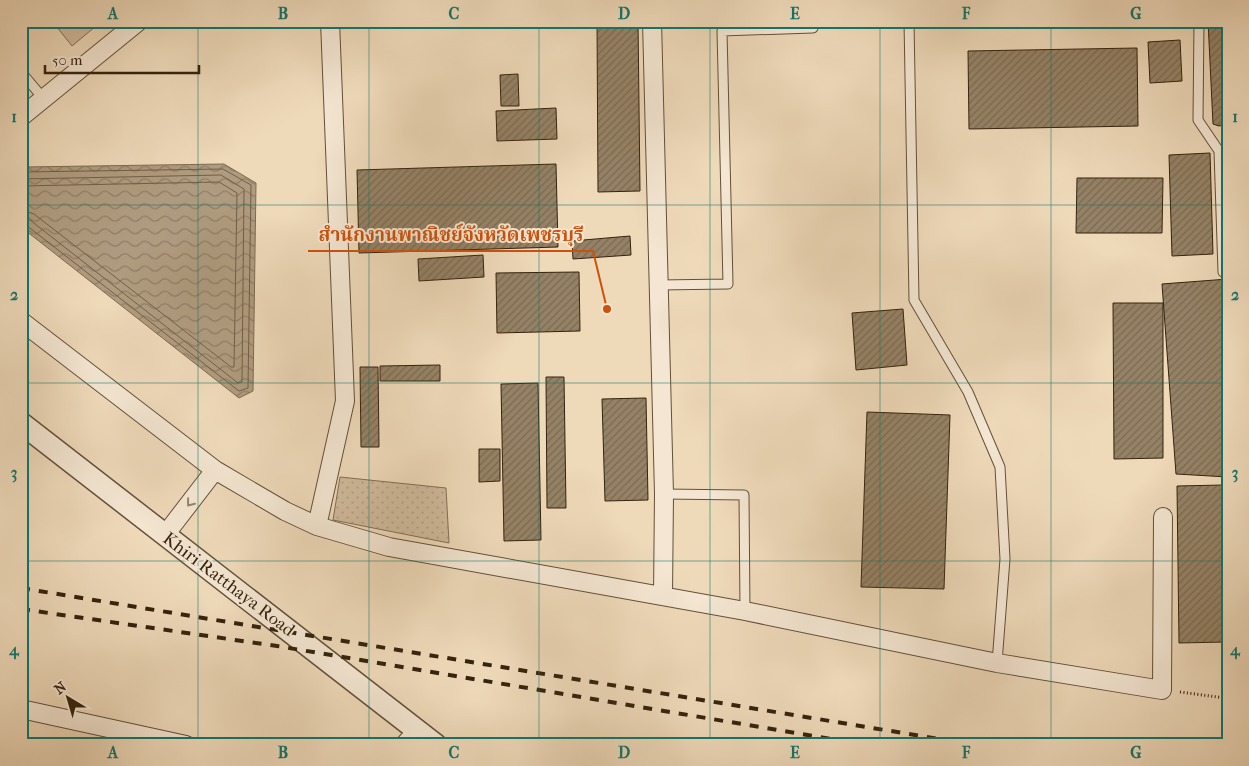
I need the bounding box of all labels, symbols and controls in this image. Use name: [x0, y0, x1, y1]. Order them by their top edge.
text: A: [107, 4, 119, 23]
text: B: [278, 4, 288, 23]
text: C: [449, 4, 460, 23]
text: D: [618, 4, 630, 23]
text: E: [790, 4, 800, 23]
text: F: [961, 4, 971, 23]
text: G: [1130, 4, 1142, 23]
scale bar: [45, 42, 199, 74]
text: 50 m: [52, 51, 83, 69]
text: 1: [11, 107, 17, 126]
text: 1: [1232, 107, 1238, 126]
callout: สำนักงานพาณิชย์จังหวัดเพชรบุรี: [308, 217, 593, 251]
text: สำนักงานพาณิชย์จังหวัดเพชรบุรี: [319, 223, 583, 247]
text: 2: [10, 285, 18, 304]
text: 2: [1231, 285, 1239, 304]
text: 3: [11, 463, 17, 483]
text: 3: [1232, 463, 1238, 483]
one-way arrow: [187, 497, 196, 506]
street label: Khiri Ratthaya Road: [159, 528, 299, 641]
text: 4: [8, 640, 20, 660]
text: 4: [1229, 640, 1241, 660]
north arrow: [42, 674, 92, 724]
text: N: [51, 678, 70, 698]
text: A: [107, 743, 119, 762]
text: B: [278, 743, 288, 762]
text: C: [449, 743, 460, 762]
text: D: [618, 743, 630, 762]
text: E: [790, 743, 800, 762]
text: F: [961, 743, 971, 762]
text: G: [1130, 743, 1142, 762]

